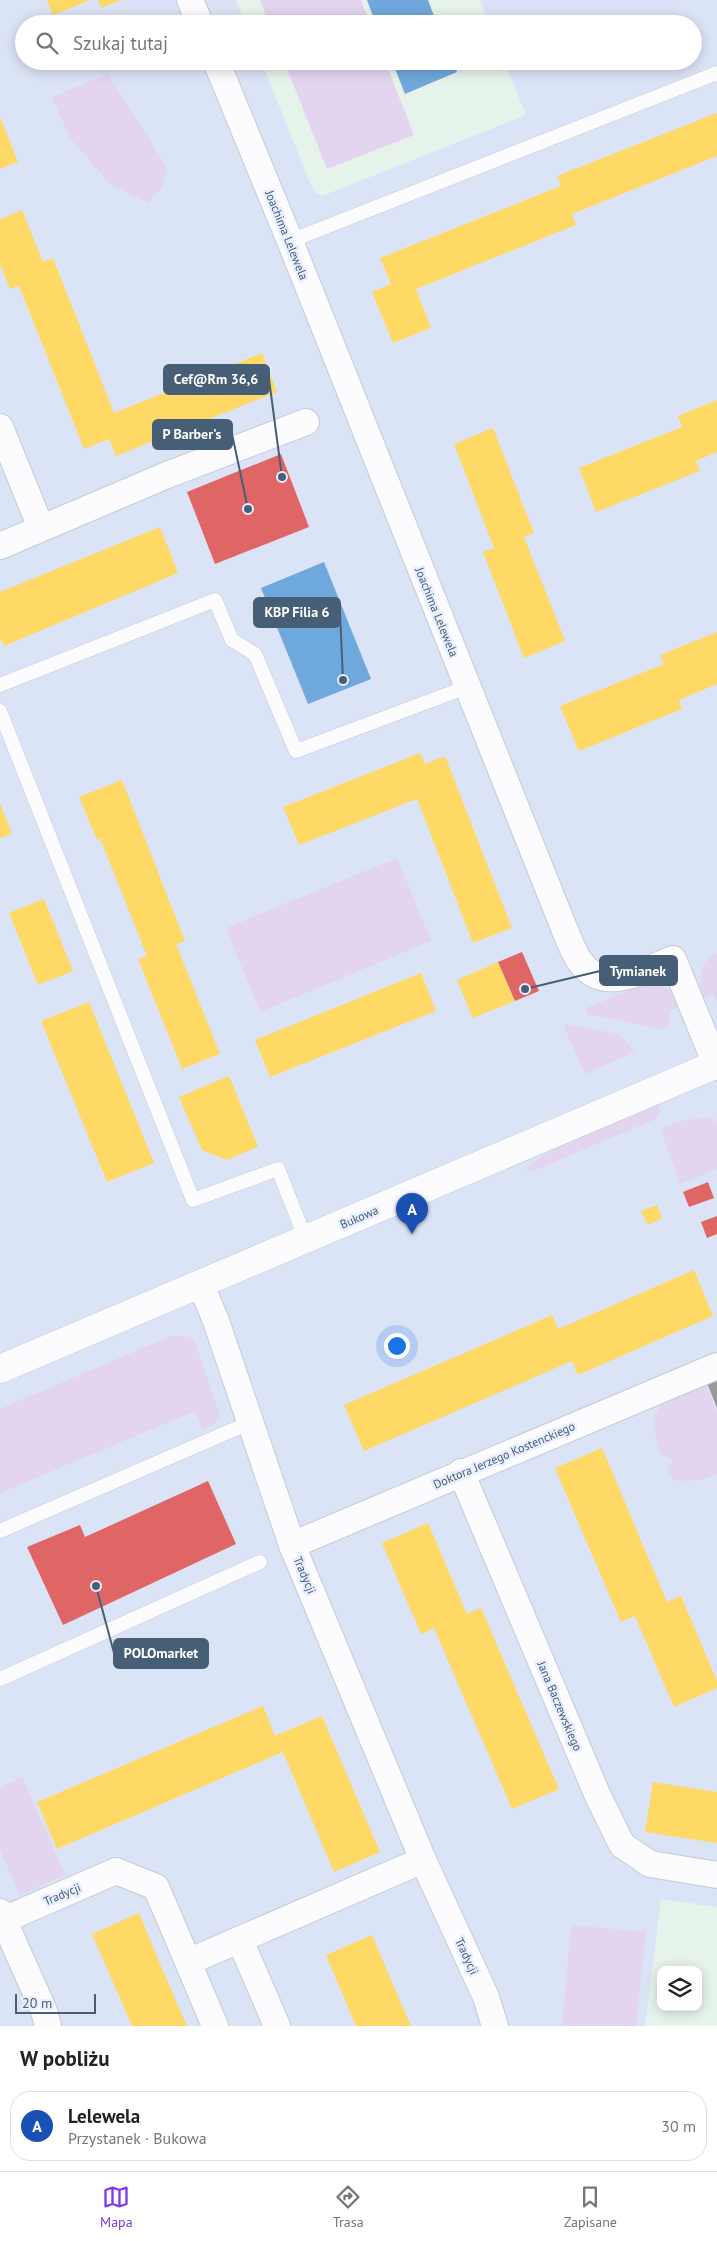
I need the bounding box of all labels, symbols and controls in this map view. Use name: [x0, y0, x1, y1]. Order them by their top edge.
search box: [15, 15, 702, 70]
icon: search: [33, 29, 61, 57]
text: Szukaj tutaj: [73, 31, 168, 55]
street label: Joachima Lelewela: [262, 187, 312, 282]
callout: Cef@Rm 36,6: [164, 365, 269, 394]
text: Cef@Rm 36,6: [174, 370, 258, 388]
callout: P Barber's: [153, 420, 232, 449]
text: P Barber's: [162, 425, 222, 443]
street label: Joachima Lelewela: [412, 564, 462, 659]
callout: KBP Filia 6: [254, 598, 340, 627]
text: KBP Filia 6: [264, 603, 330, 621]
callout: Tymianek: [600, 956, 677, 985]
text: Tymianek: [610, 962, 666, 980]
pin: A: [396, 1193, 428, 1234]
street label: Bukowa: [338, 1202, 380, 1232]
your location: [384, 1333, 410, 1359]
street label: Doktora Jerzego Kostenckiego: [431, 1418, 577, 1492]
street label: Tradycji: [290, 1554, 320, 1596]
callout: POLOmarket: [114, 1639, 208, 1668]
text: POLOmarket: [124, 1644, 198, 1662]
street label: Jana Baczewskiego: [534, 1658, 586, 1753]
street label: Tradycji: [41, 1879, 83, 1909]
street label: Tradycji: [452, 1935, 482, 1977]
map controls: [657, 1966, 702, 2011]
button: layers: [657, 1966, 702, 2011]
scale bar: [15, 1991, 96, 2014]
text: 20 m: [22, 1994, 52, 2012]
text: W pobliżu: [20, 2045, 109, 2072]
text: Lelewela: [68, 2104, 140, 2128]
text: A: [32, 2116, 42, 2136]
text: 30 m: [661, 2116, 696, 2136]
text: Przystanek · Bukowa: [68, 2128, 207, 2148]
tab: Mapa: [100, 2183, 133, 2231]
tab: Trasa: [333, 2183, 364, 2231]
tab: Zapisane: [564, 2183, 617, 2231]

